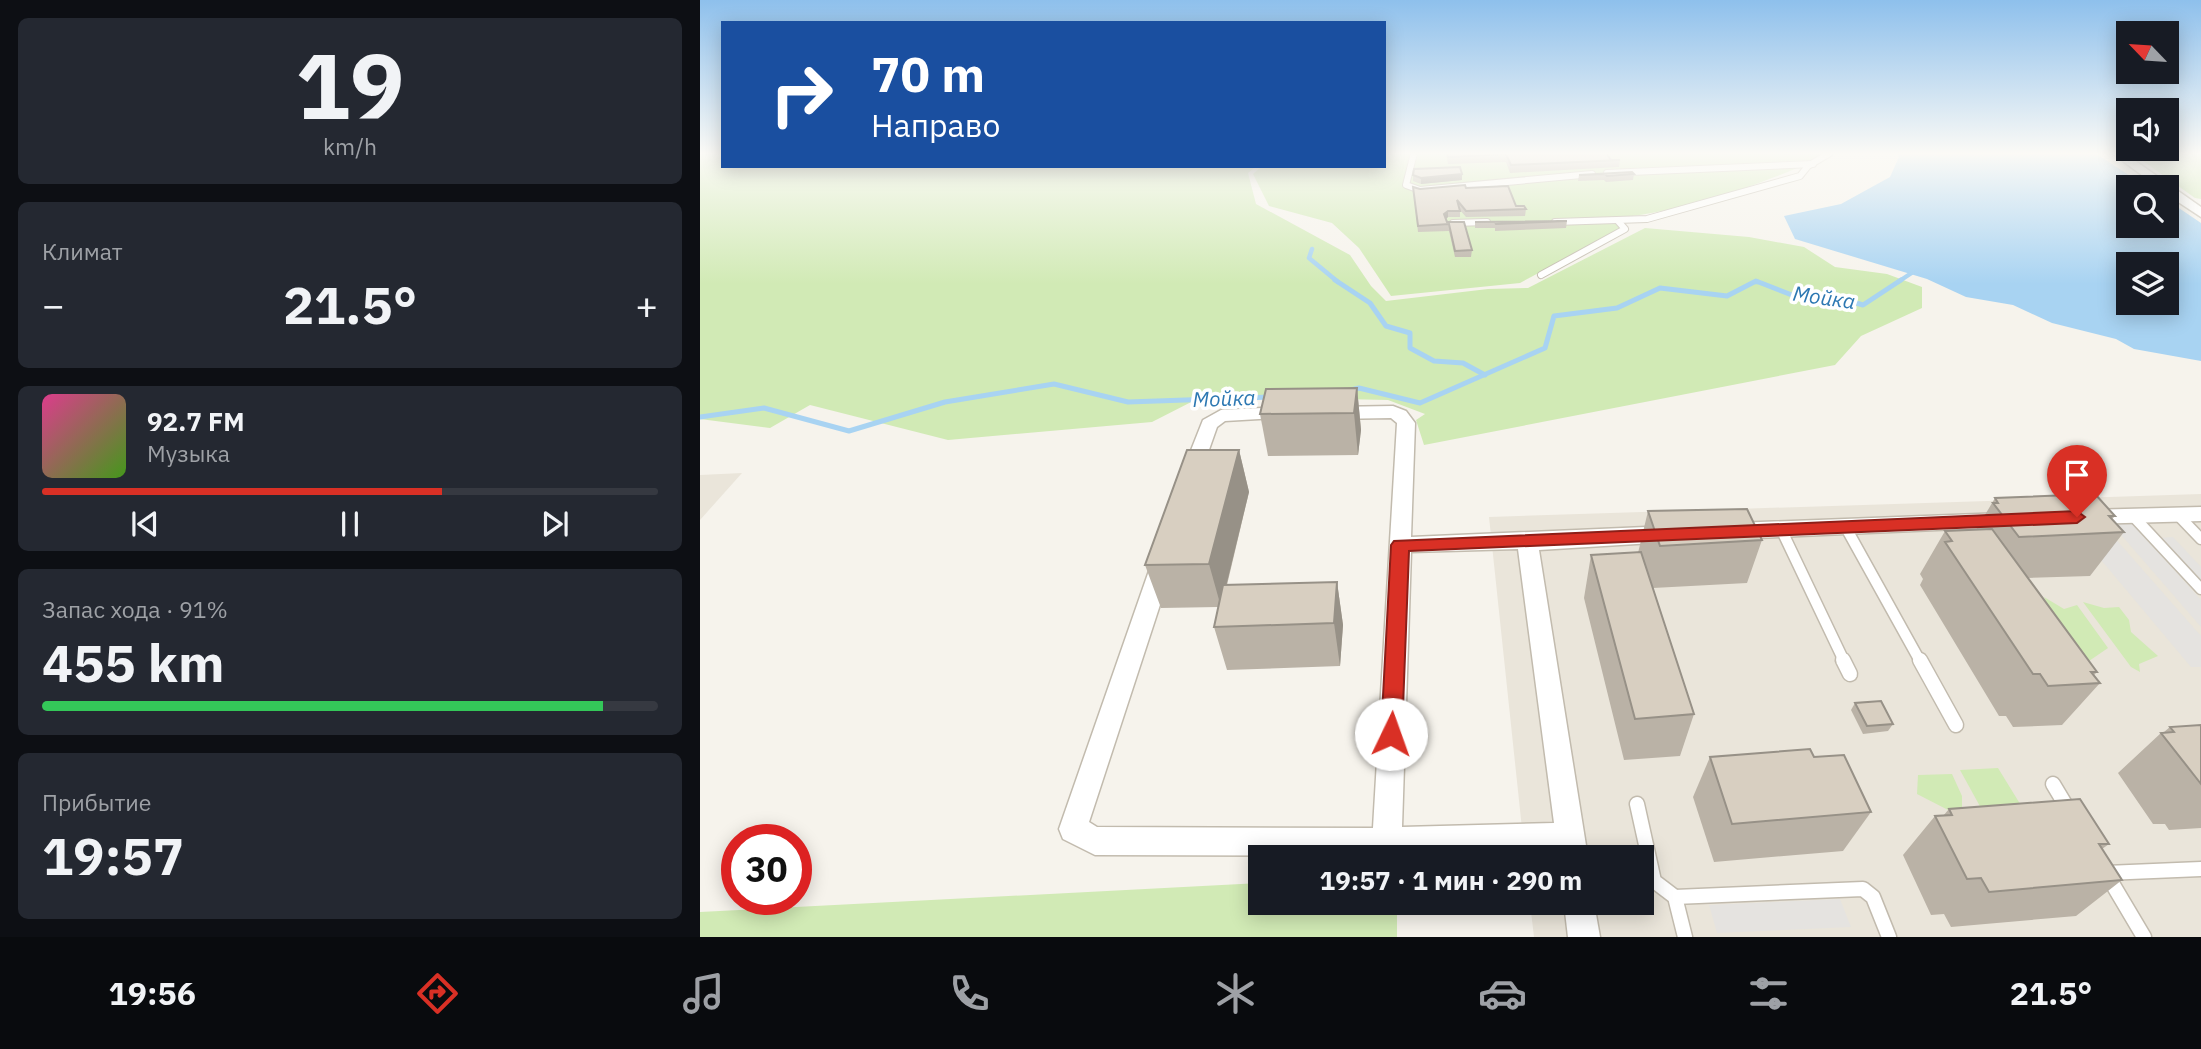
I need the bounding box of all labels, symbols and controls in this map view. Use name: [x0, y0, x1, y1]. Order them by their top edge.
north arrow: [2116, 21, 2179, 84]
map controls: [2116, 21, 2179, 315]
text: 19: [295, 26, 405, 144]
text: 70 m: [871, 42, 985, 105]
icon: right: [756, 49, 847, 140]
button: sound: [2116, 98, 2179, 161]
text: Направо: [871, 104, 1000, 146]
text: km/h: [323, 131, 377, 161]
button: search: [2116, 175, 2179, 238]
text: Климат: [42, 236, 123, 266]
button: layers: [2116, 252, 2179, 315]
text: 21.5°: [283, 271, 417, 338]
water label: Мойка: [1791, 279, 1857, 315]
text: −: [42, 280, 65, 329]
text: +: [635, 280, 658, 329]
water label: Мойка: [1192, 383, 1256, 413]
text: 92.7 FM: [147, 404, 245, 438]
text: Музыка: [147, 438, 230, 468]
pin: [2047, 445, 2107, 517]
icon: arrive: [2058, 456, 2096, 494]
icon: previous: [126, 505, 164, 543]
icon: pause: [331, 505, 369, 543]
icon: next: [536, 505, 574, 543]
text: Запас хода · 91%: [42, 594, 228, 624]
text: 455 km: [42, 629, 224, 696]
position arrow: [1354, 697, 1428, 771]
text: Прибытие: [42, 787, 151, 817]
text: 19:57: [42, 822, 184, 889]
speed limit sign: 30: [721, 824, 812, 915]
text: 19:57 · 1 мин · 290 m: [1320, 863, 1582, 897]
icon: directions: [413, 969, 462, 1018]
icon: music: [679, 969, 728, 1018]
icon: phone: [945, 969, 994, 1018]
icon: climate: [1211, 969, 1260, 1018]
icon: car: [1478, 969, 1527, 1018]
icon: filters: [1744, 969, 1793, 1018]
text: 19:56: [109, 972, 196, 1014]
text: 21.5°: [2010, 972, 2092, 1014]

